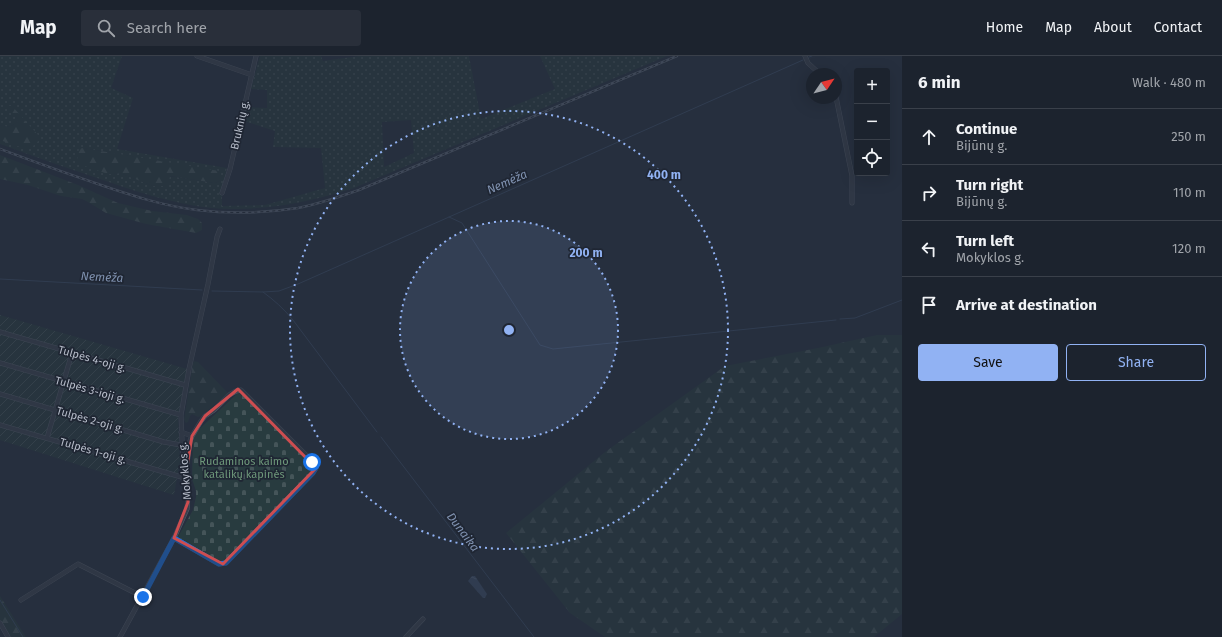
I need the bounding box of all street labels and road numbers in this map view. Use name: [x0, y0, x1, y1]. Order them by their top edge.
street label: Bruknių g.: [228, 99, 252, 151]
street label: Tulpės 4-oji g.: [57, 343, 128, 375]
street label: Tulpės 3-ioji g.: [53, 374, 127, 406]
street label: Tulpės 2-oji g.: [55, 404, 125, 436]
street label: Tulpės 1-oji g.: [58, 435, 128, 467]
street label: Mokyklos g.: [176, 441, 194, 500]

